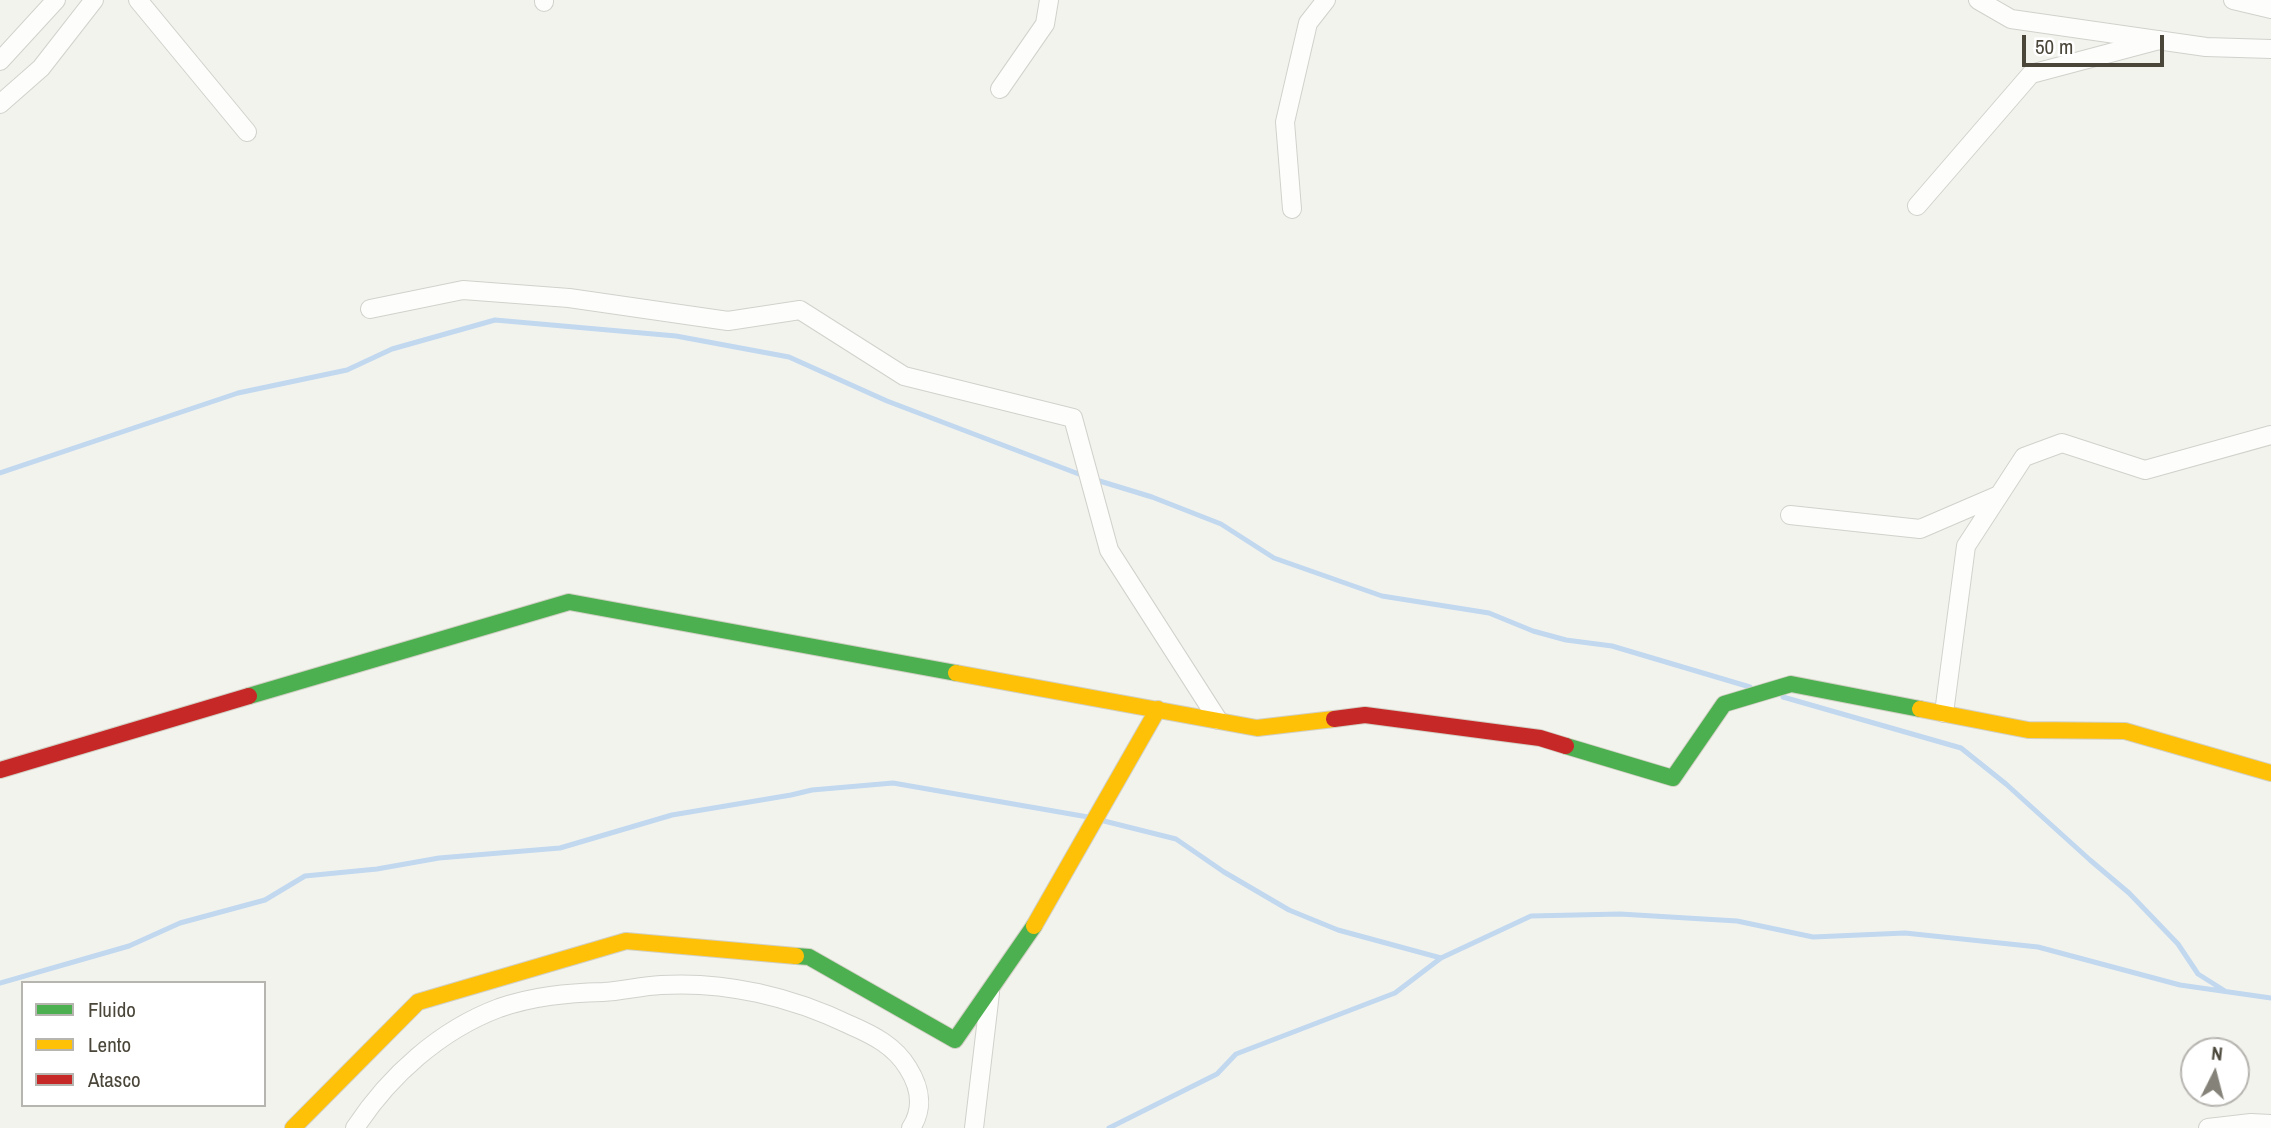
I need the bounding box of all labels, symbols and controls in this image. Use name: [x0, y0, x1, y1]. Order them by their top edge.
scale bar: [2026, 21, 2168, 65]
text: 50 m: [2035, 32, 2073, 61]
legend: [21, 981, 266, 1107]
text: Fluido: [88, 995, 136, 1024]
text: Lento: [88, 1030, 131, 1059]
north arrow: [2180, 1037, 2250, 1107]
text: N: [2210, 1040, 2224, 1067]
text: Atasco: [88, 1065, 141, 1094]

